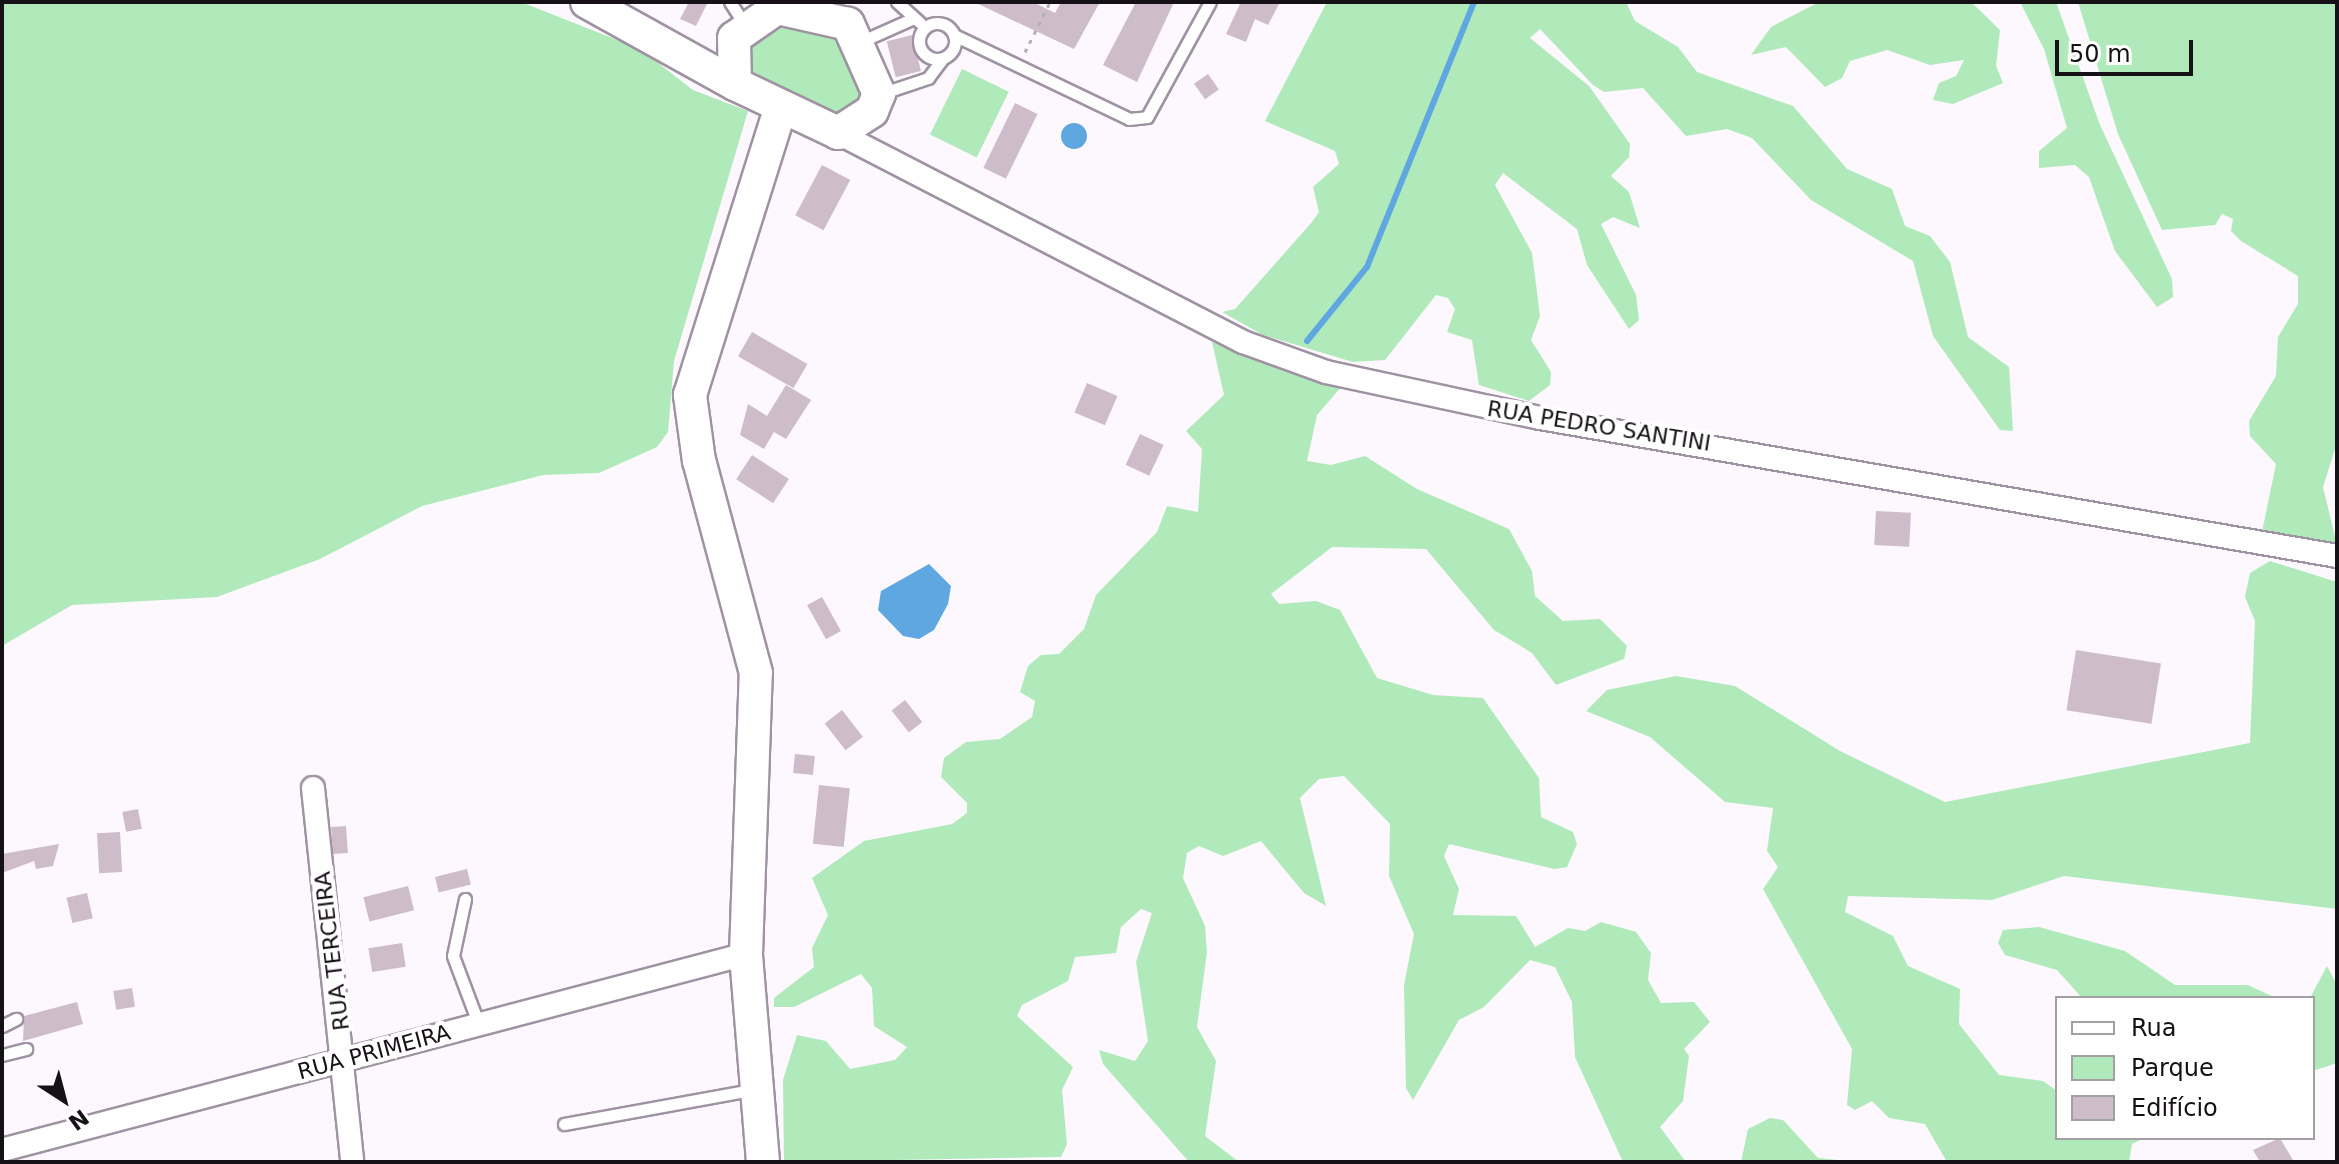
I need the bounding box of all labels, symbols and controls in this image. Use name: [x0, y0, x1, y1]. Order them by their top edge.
scale bar: [2059, 24, 2197, 74]
text: 50 m: [2069, 40, 2131, 68]
street label: RUA PEDRO SANTINI: [1485, 395, 1713, 457]
street label: RUA TERCEIRA: [309, 870, 355, 1032]
legend: [2055, 996, 2315, 1140]
text: Rua: [2131, 1014, 2177, 1042]
street label: RUA PRIMEIRA: [295, 1019, 453, 1085]
text: Parque: [2131, 1054, 2214, 1082]
north arrow: [24, 1060, 104, 1140]
text: Edifício: [2131, 1094, 2218, 1122]
text: N: [64, 1104, 93, 1135]

